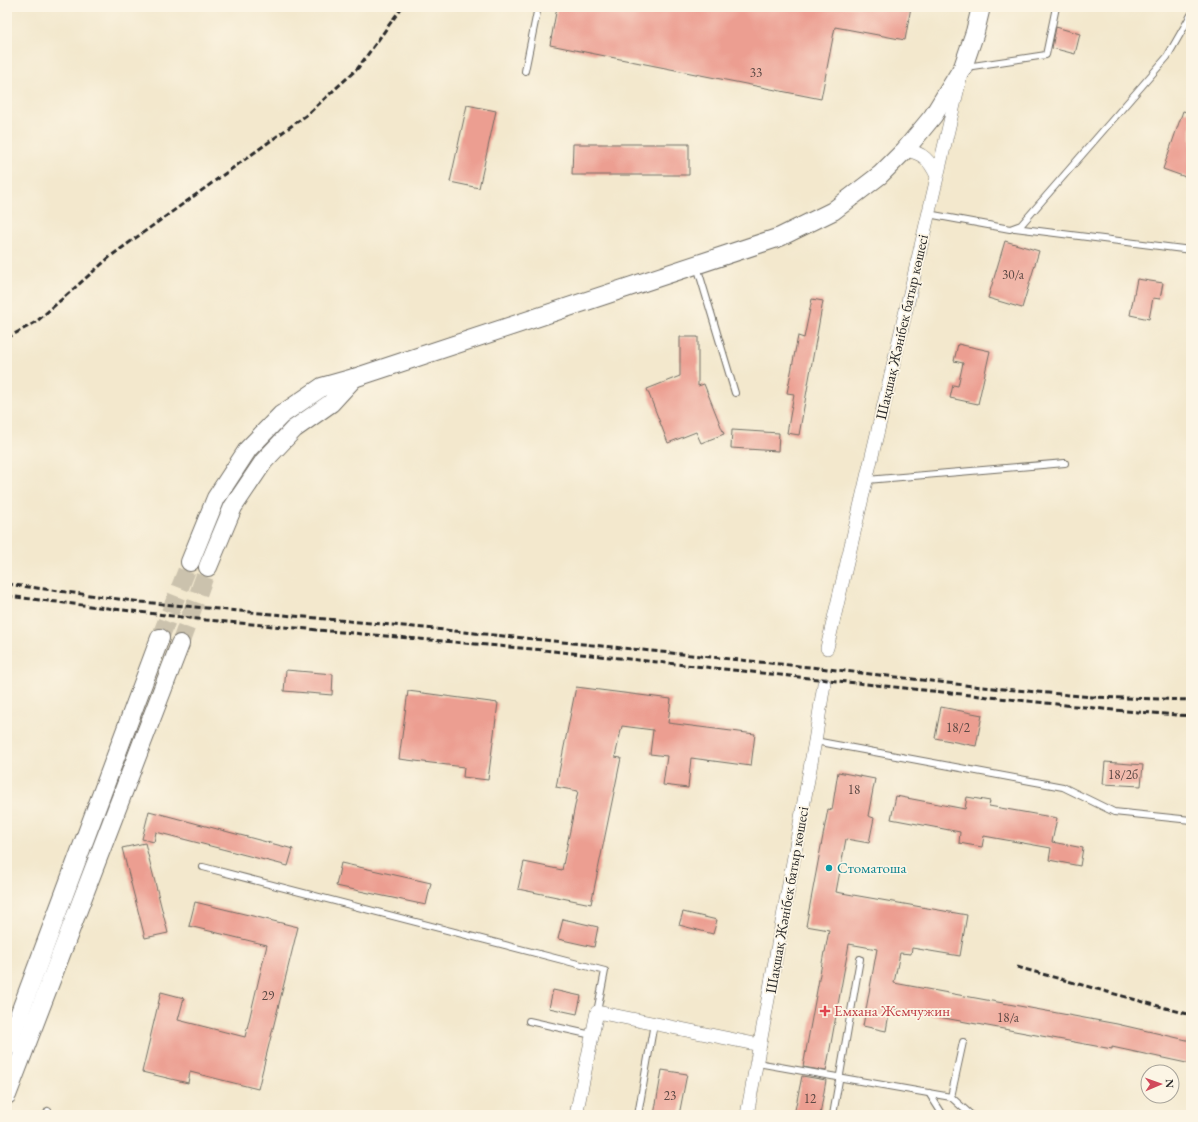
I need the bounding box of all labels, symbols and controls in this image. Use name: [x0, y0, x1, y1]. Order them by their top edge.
house number: 33: [750, 64, 762, 81]
street label: Шақшақ Жәнібек батыр көшесі: [871, 232, 932, 421]
house number: 30/а: [1002, 266, 1025, 283]
house number: 18/2: [946, 719, 971, 736]
house number: 18/2б: [1108, 766, 1138, 783]
house number: 18: [848, 781, 860, 798]
street label: Шақшақ Жәнібек батыр көшесі: [761, 805, 812, 995]
place label: Стоматоша: [837, 858, 906, 877]
marker: Стоматоша: [824, 863, 834, 873]
house number: 29: [262, 987, 275, 1004]
place label: Емхана Жемчужин: [834, 1001, 950, 1020]
marker: Емхана Жемчужин: [819, 1005, 831, 1017]
house number: 18/а: [997, 1009, 1020, 1026]
north arrow: [1140, 1064, 1180, 1104]
text: N: [1163, 1079, 1177, 1088]
house number: 23: [664, 1087, 676, 1104]
house number: 12: [804, 1090, 817, 1107]

